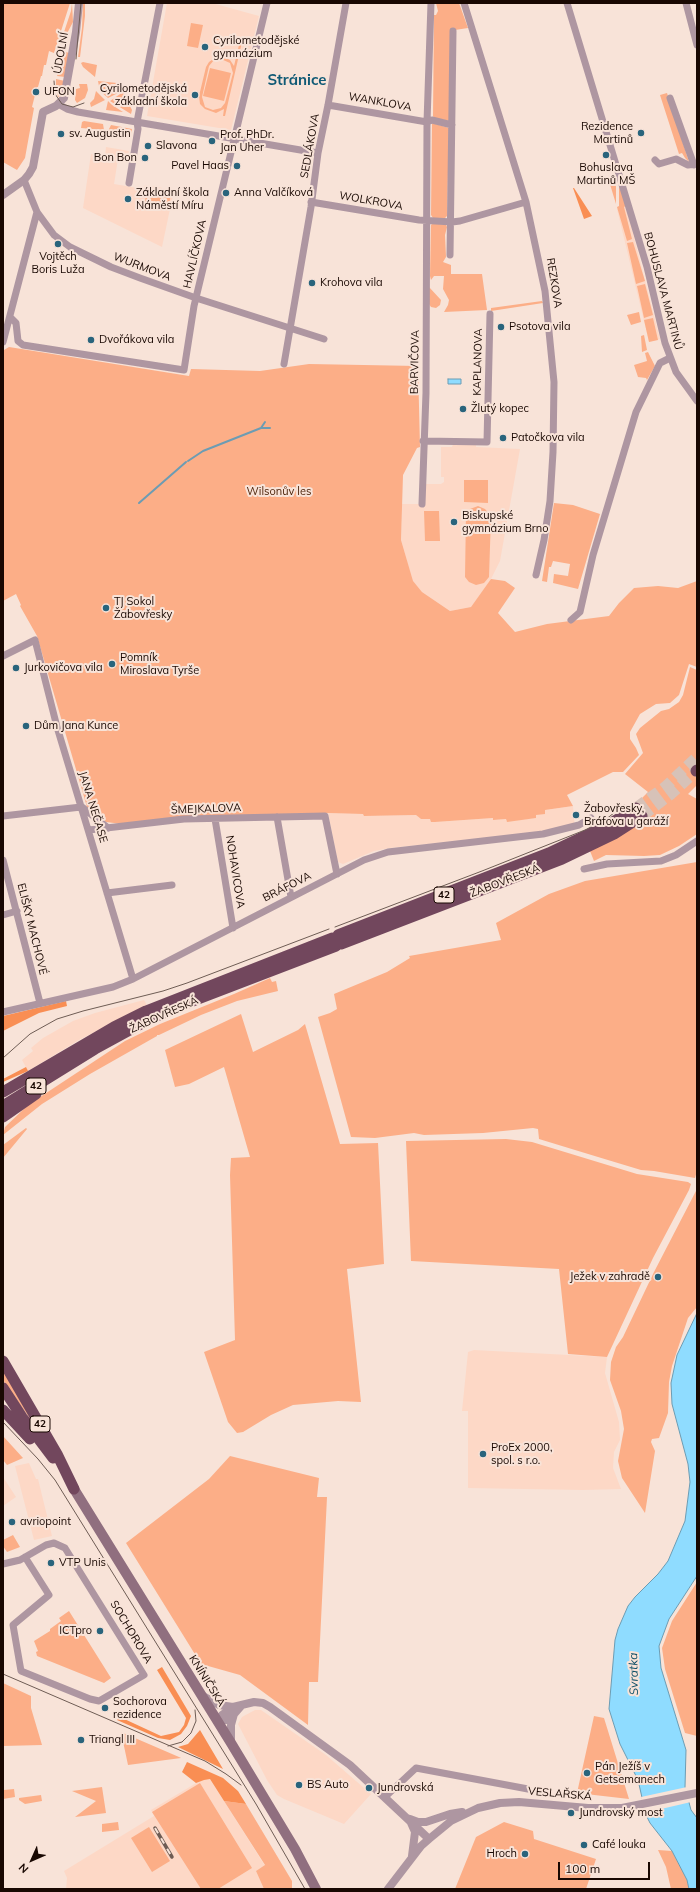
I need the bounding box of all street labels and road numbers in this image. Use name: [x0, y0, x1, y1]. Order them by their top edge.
street label: ÚDOLNÍ: [51, 31, 71, 75]
street label: WANKLOVA: [347, 90, 413, 114]
street label: SEDLÁKOVA: [298, 113, 322, 179]
street label: WOLKROVA: [338, 189, 404, 213]
street label: HAVLÍČKOVA: [181, 218, 209, 290]
street label: BOHUSLAVA MARTINŮ: [641, 231, 685, 351]
street label: WURMOVA: [111, 250, 173, 284]
street label: REZKOVA: [544, 257, 564, 309]
street label: KAPLANOVA: [471, 328, 485, 396]
street label: BARVIČOVA: [408, 330, 422, 394]
street label: JANA NEČASE: [76, 770, 110, 844]
street label: ŠMEJKALOVA: [171, 801, 241, 817]
street label: NOHAVICOVA: [223, 834, 247, 910]
street label: ŽABOVŘESKÁ: [468, 862, 542, 900]
street label: BRÁFOVA: [261, 869, 313, 905]
street label: ELIŠKY MACHOVÉ: [14, 882, 50, 976]
road number: 42: [434, 887, 454, 903]
street label: ŽABOVŘESKÁ: [128, 994, 200, 1036]
road number: 42: [26, 1078, 46, 1094]
road number: 42: [30, 1416, 50, 1432]
street label: SOCHOROVA: [107, 1598, 155, 1666]
street label: KNÍNIČSKÁ: [186, 1653, 228, 1709]
street label: VESLAŘSKÁ: [528, 1785, 592, 1803]

